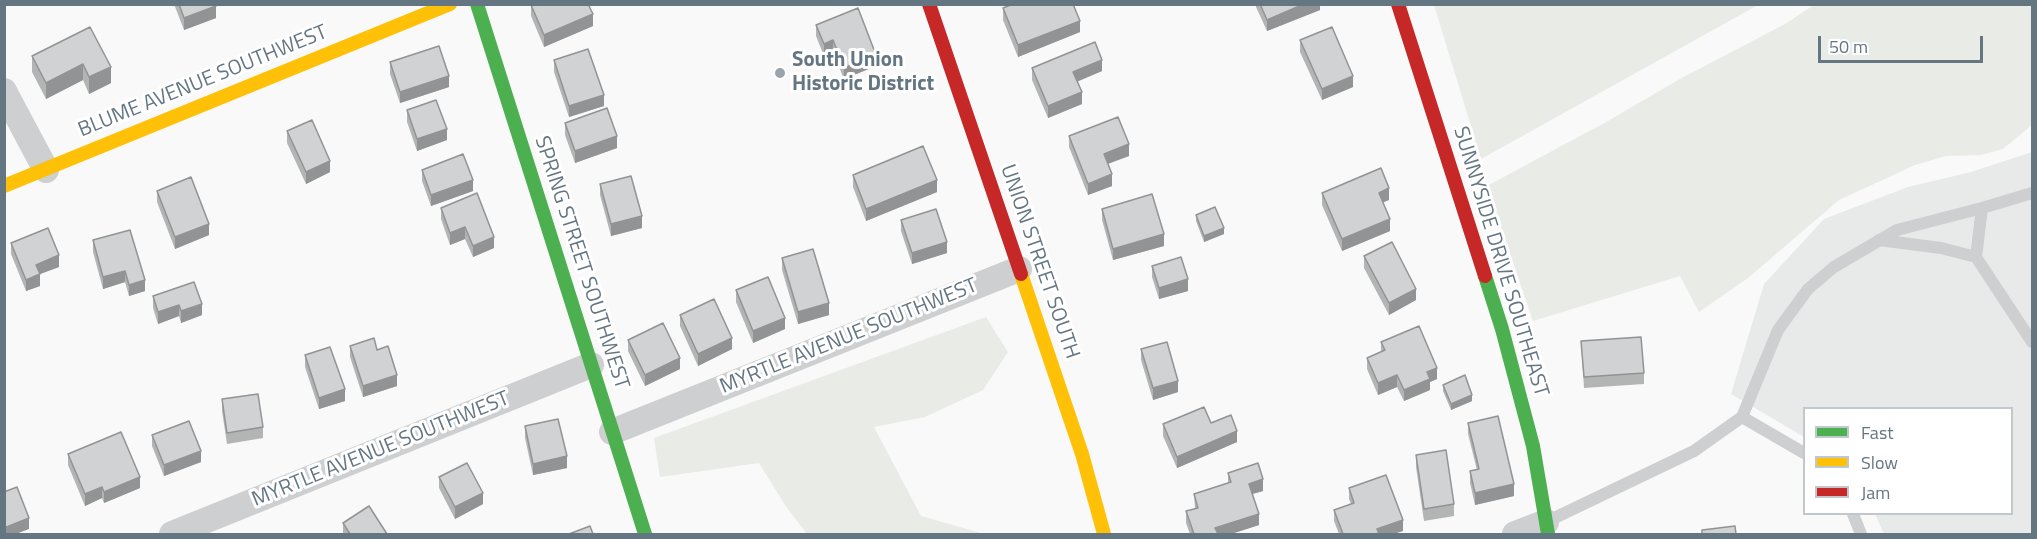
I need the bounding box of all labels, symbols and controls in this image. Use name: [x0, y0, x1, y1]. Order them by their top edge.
street label: BLUME AVENUE SOUTHWEST: [75, 20, 331, 144]
scale bar: [1821, 24, 1986, 62]
text: 50 m: [1829, 33, 1868, 60]
place label: South Union Historic District: [792, 48, 934, 98]
marker: South Union Historic District: [773, 66, 787, 80]
street label: SUNNYSIDE DRIVE SOUTHEAST: [1447, 124, 1553, 400]
street label: SPRING STREET SOUTHWEST: [528, 133, 634, 393]
street label: UNION STREET SOUTH: [994, 162, 1084, 362]
street label: MYRTLE AVENUE SOUTHWEST: [717, 274, 981, 400]
street label: MYRTLE AVENUE SOUTHWEST: [249, 387, 513, 513]
legend: [1803, 407, 2013, 515]
text: Fast: [1861, 419, 1894, 446]
text: Slow: [1861, 449, 1898, 476]
text: Jam: [1861, 479, 1890, 506]

